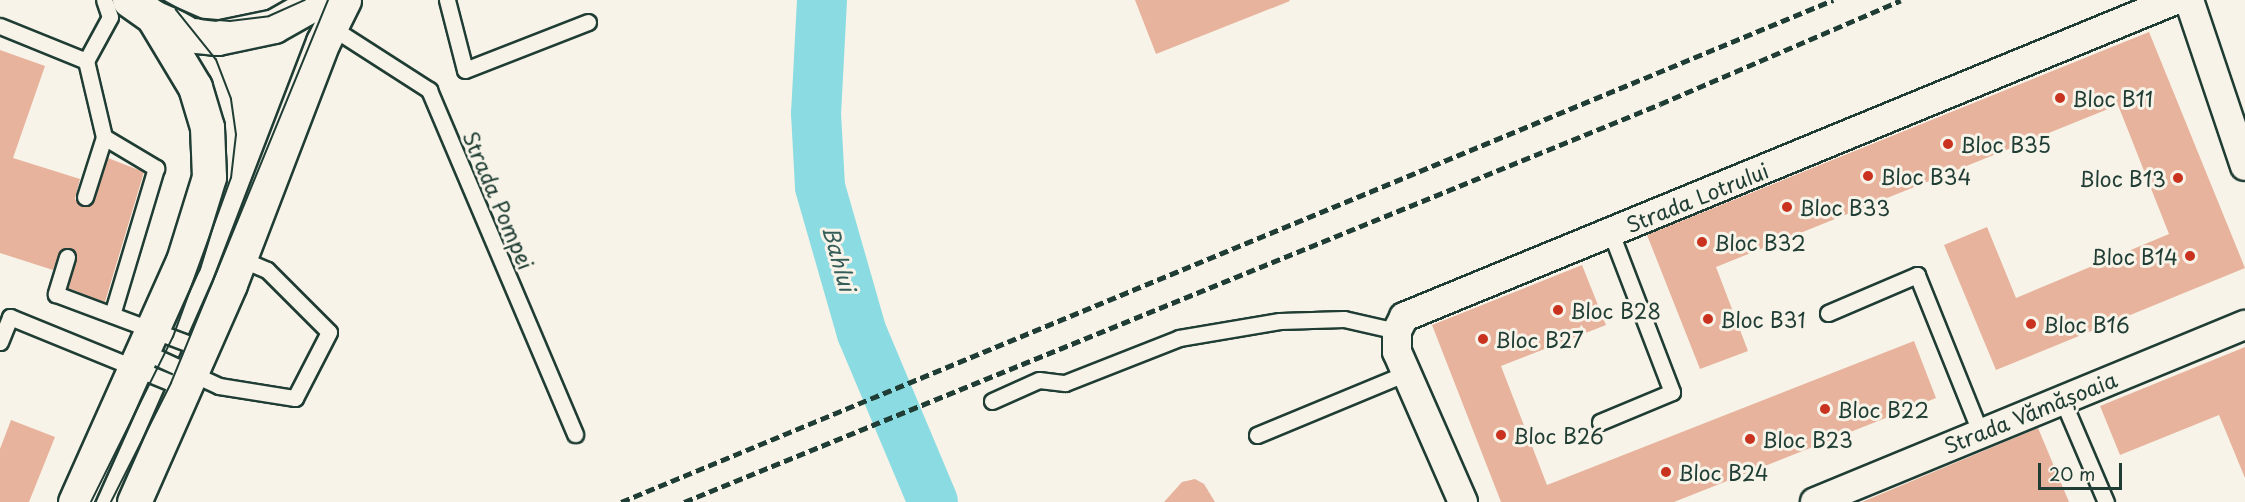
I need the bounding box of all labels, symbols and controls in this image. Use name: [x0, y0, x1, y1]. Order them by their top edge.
place label: Bloc B11: [2072, 85, 2154, 111]
marker: Bloc B11: [2053, 91, 2067, 105]
street label: Strada Pompei: [458, 127, 540, 273]
place label: Bloc B35: [1960, 131, 2051, 157]
marker: Bloc B35: [1941, 137, 1955, 151]
street label: Strada Lotrului: [1621, 157, 1773, 237]
place label: Bloc B34: [1880, 163, 1972, 189]
place label: Bloc B13: [2078, 165, 2166, 191]
marker: Bloc B34: [1861, 169, 1875, 183]
marker: Bloc B13: [2171, 171, 2185, 185]
place label: Bloc B33: [1799, 194, 1891, 220]
marker: Bloc B33: [1780, 200, 1794, 214]
water label: Bahlui: [818, 222, 862, 294]
place label: Bloc B32: [1714, 229, 1807, 255]
marker: Bloc B32: [1695, 235, 1709, 249]
place label: Bloc B14: [2090, 243, 2178, 269]
marker: Bloc B14: [2183, 249, 2197, 263]
place label: Bloc B28: [1570, 297, 1662, 323]
marker: Bloc B28: [1551, 303, 1565, 317]
place label: Bloc B31: [1720, 306, 1806, 332]
place label: Bloc B16: [2043, 311, 2131, 337]
marker: Bloc B31: [1701, 312, 1715, 326]
marker: Bloc B16: [2024, 317, 2038, 331]
place label: Bloc B27: [1495, 326, 1584, 352]
marker: Bloc B27: [1476, 332, 1490, 346]
street label: Strada Vămășoaia: [1939, 366, 2121, 458]
place label: Bloc B22: [1837, 396, 1930, 422]
marker: Bloc B22: [1818, 402, 1832, 416]
place label: Bloc B26: [1513, 422, 1604, 448]
place label: Bloc B23: [1762, 426, 1854, 452]
marker: Bloc B26: [1494, 428, 1508, 442]
marker: Bloc B23: [1743, 432, 1757, 446]
scale bar: [2041, 451, 2125, 489]
place label: Bloc B24: [1678, 459, 1769, 485]
text: 20 m: [2049, 460, 2095, 487]
marker: Bloc B24: [1659, 465, 1673, 479]

